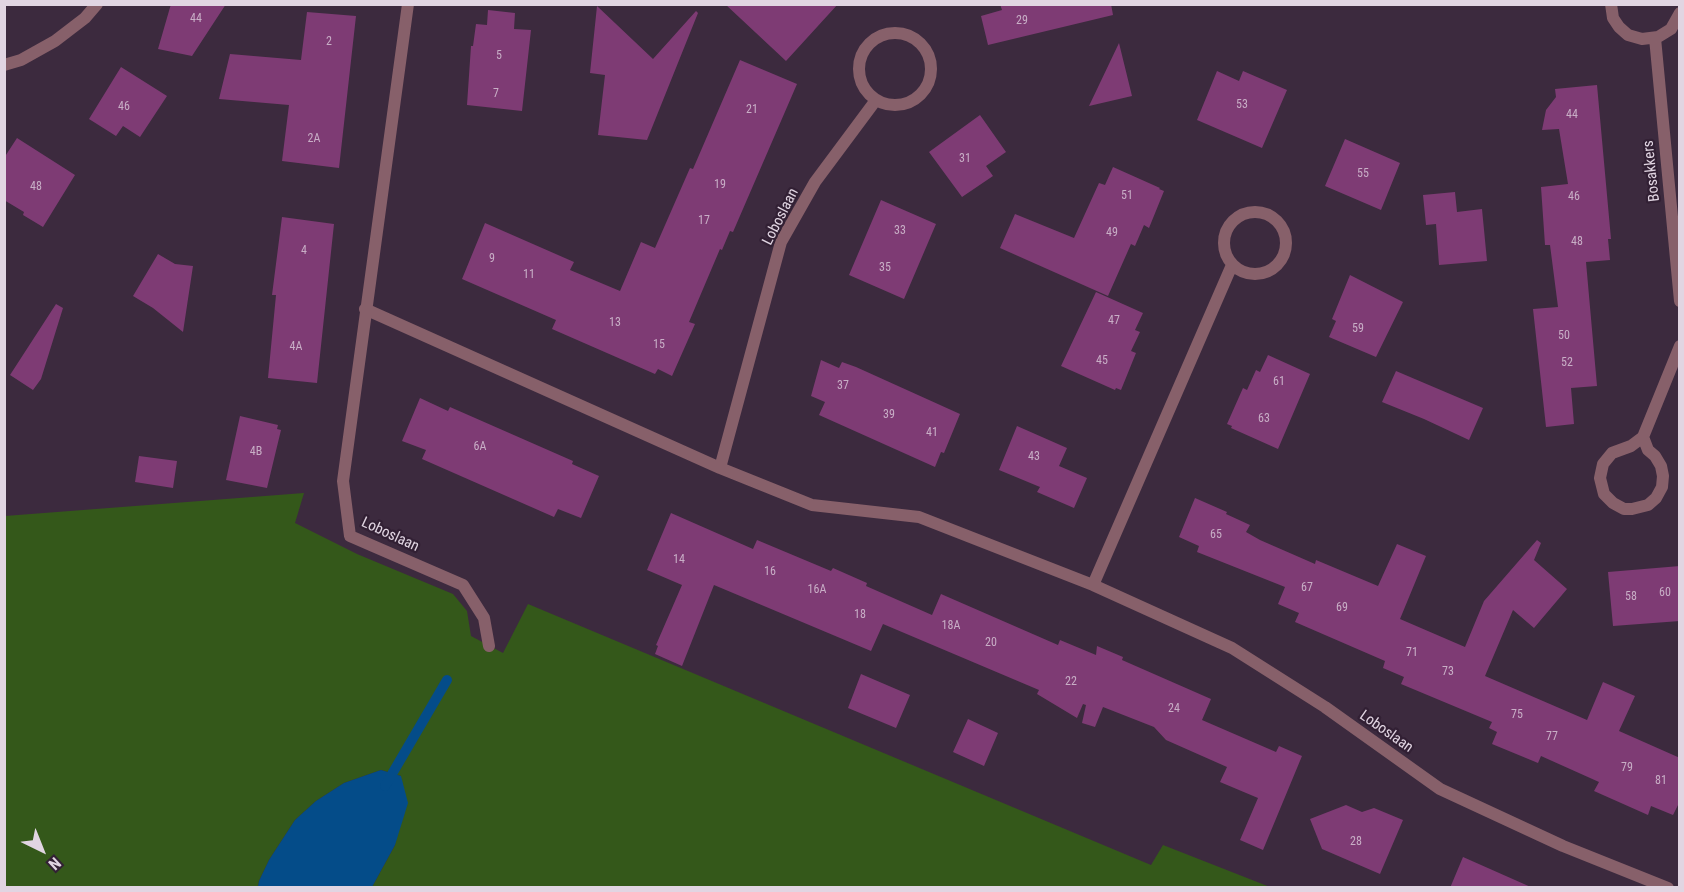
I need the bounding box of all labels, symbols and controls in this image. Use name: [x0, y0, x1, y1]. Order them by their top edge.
house number: 44: [190, 12, 202, 26]
house number: 29: [1016, 14, 1028, 28]
house number: 2: [326, 35, 332, 49]
house number: 5: [496, 49, 502, 63]
house number: 7: [493, 87, 499, 101]
house number: 53: [1236, 98, 1248, 112]
house number: 46: [118, 100, 130, 114]
house number: 21: [746, 103, 758, 117]
house number: 44: [1566, 108, 1578, 122]
house number: 2A: [308, 132, 320, 146]
street label: Bosakkers: [1640, 139, 1664, 203]
house number: 31: [959, 152, 971, 166]
house number: 55: [1357, 167, 1369, 181]
house number: 19: [714, 178, 726, 192]
house number: 48: [30, 180, 42, 194]
street label: Loboslaan: [759, 186, 803, 248]
house number: 51: [1121, 189, 1133, 203]
house number: 46: [1568, 190, 1580, 204]
house number: 17: [698, 214, 710, 228]
house number: 33: [894, 224, 906, 238]
house number: 49: [1106, 226, 1118, 240]
house number: 48: [1571, 235, 1583, 249]
house number: 4: [301, 244, 307, 258]
house number: 9: [489, 252, 495, 266]
house number: 35: [879, 261, 891, 275]
house number: 11: [523, 268, 535, 282]
house number: 47: [1108, 314, 1120, 328]
house number: 13: [609, 316, 621, 330]
house number: 59: [1352, 322, 1364, 336]
house number: 50: [1558, 329, 1570, 343]
house number: 15: [653, 338, 665, 352]
house number: 4A: [290, 340, 302, 354]
house number: 45: [1096, 354, 1108, 368]
house number: 52: [1561, 356, 1573, 370]
house number: 61: [1273, 375, 1285, 389]
house number: 37: [837, 379, 849, 393]
house number: 39: [883, 408, 895, 422]
house number: 63: [1258, 412, 1270, 426]
house number: 41: [926, 426, 938, 440]
house number: 6A: [474, 440, 486, 454]
house number: 4B: [250, 445, 262, 459]
house number: 43: [1028, 450, 1040, 464]
street label: Loboslaan: [358, 514, 422, 556]
house number: 65: [1210, 528, 1222, 542]
house number: 14: [673, 553, 685, 567]
house number: 16: [764, 565, 776, 579]
house number: 67: [1301, 581, 1313, 595]
house number: 16A: [808, 583, 826, 597]
house number: 60: [1659, 586, 1671, 600]
house number: 58: [1625, 590, 1637, 604]
house number: 69: [1336, 601, 1348, 615]
house number: 18: [854, 608, 866, 622]
house number: 18A: [942, 619, 960, 633]
house number: 20: [985, 636, 997, 650]
house number: 71: [1406, 646, 1418, 660]
house number: 73: [1442, 665, 1454, 679]
house number: 22: [1065, 675, 1077, 689]
house number: 24: [1168, 702, 1180, 716]
street label: Loboslaan: [1356, 707, 1416, 757]
house number: 75: [1511, 708, 1523, 722]
house number: 77: [1546, 730, 1558, 744]
house number: 79: [1621, 761, 1633, 775]
house number: 81: [1655, 774, 1667, 788]
north arrow: [12, 820, 72, 880]
house number: 28: [1350, 835, 1362, 849]
text: N: [45, 853, 65, 874]

